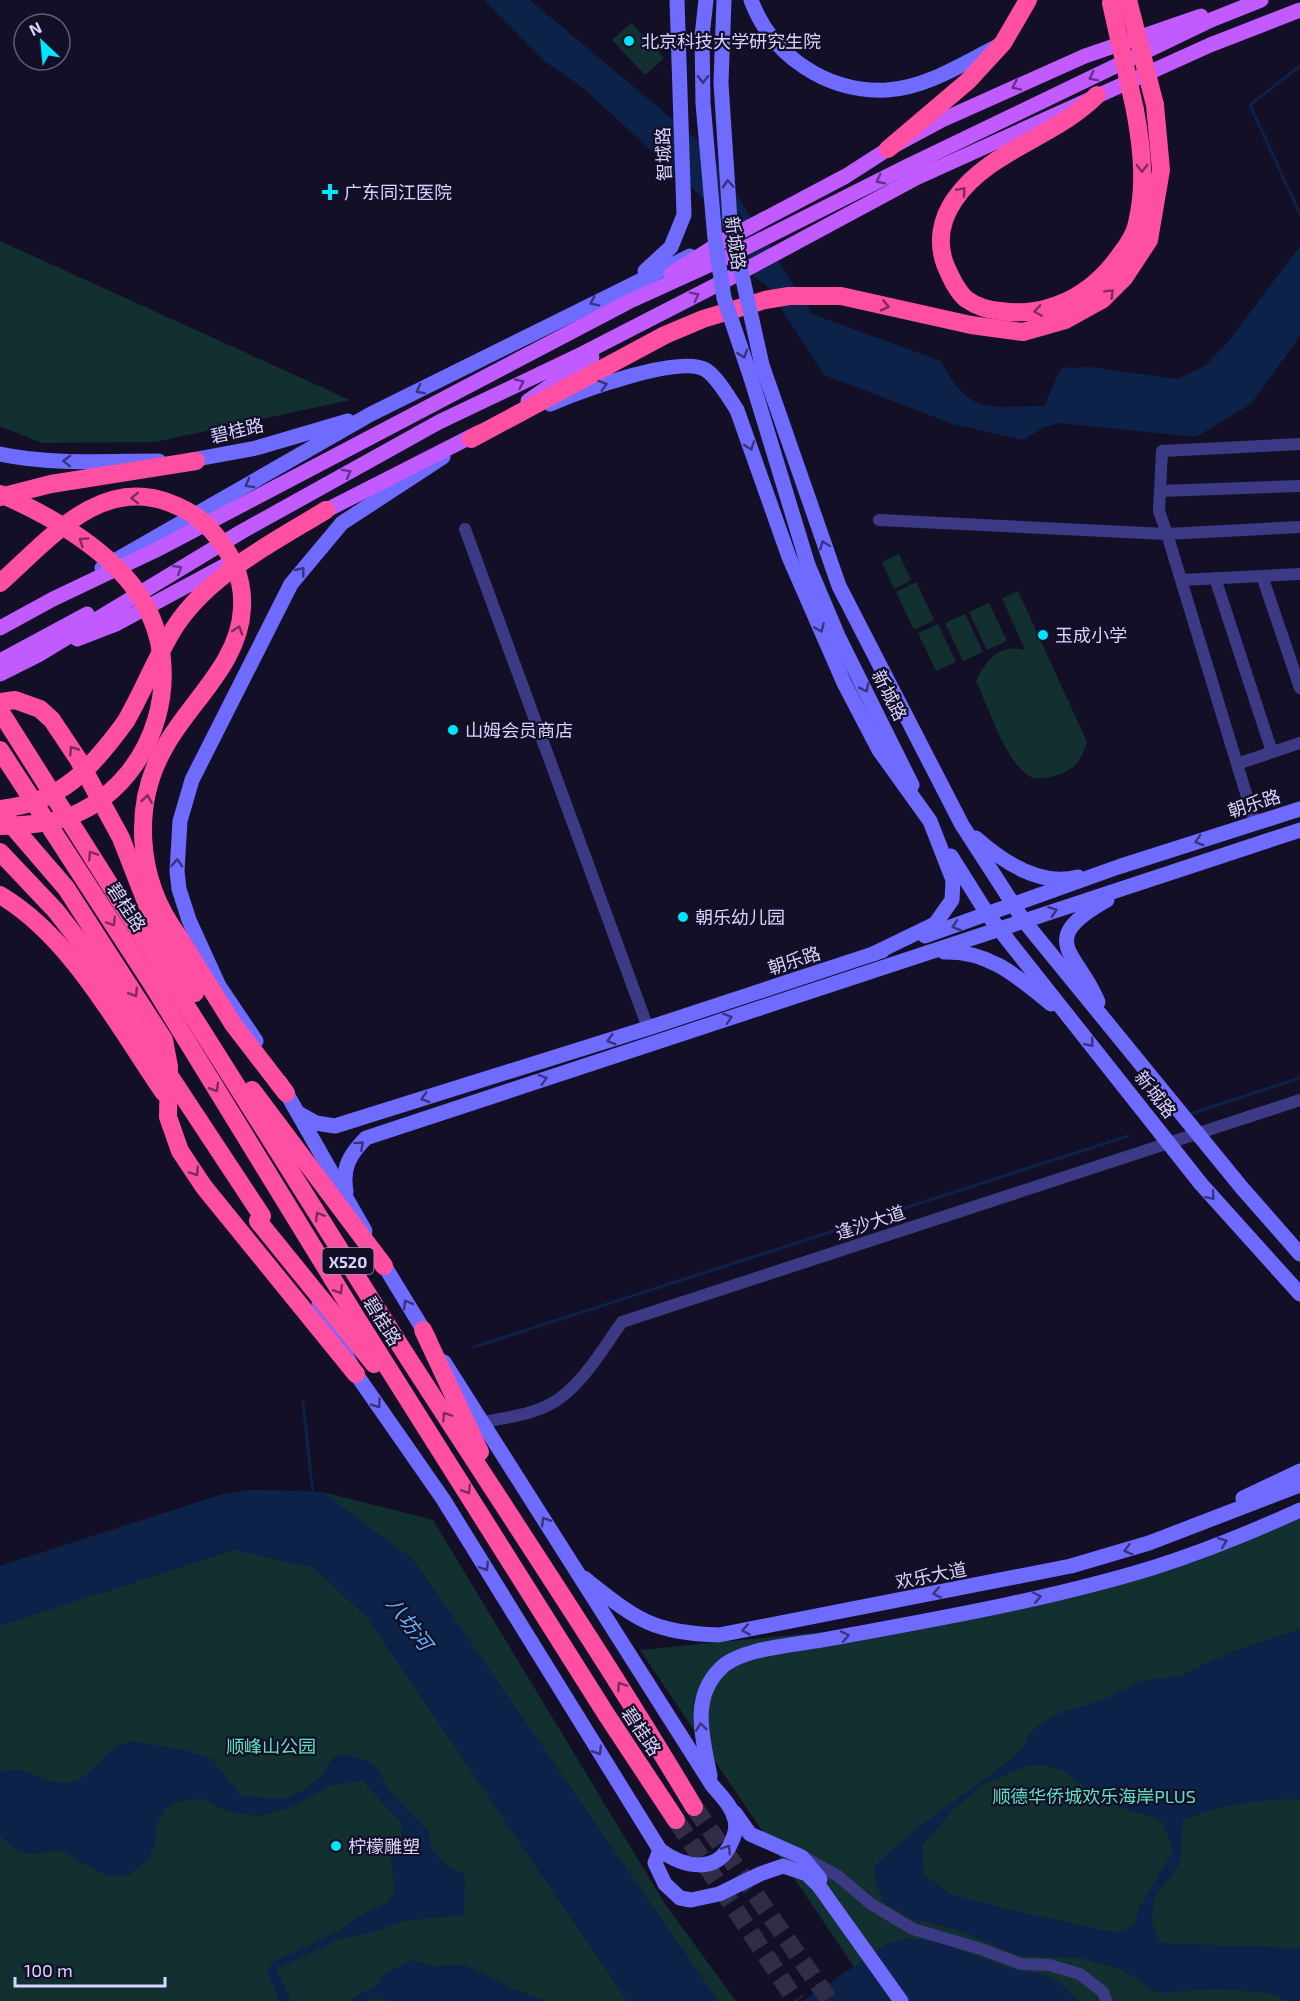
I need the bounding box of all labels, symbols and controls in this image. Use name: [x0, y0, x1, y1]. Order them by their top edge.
north arrow: [12, 12, 72, 72]
text: N: [26, 17, 45, 39]
place label: 北京科技大学研究生院: [641, 30, 821, 52]
marker: 北京科技大学研究生院: [622, 34, 636, 48]
one-way arrow: [1089, 69, 1100, 81]
one-way arrow: [697, 75, 709, 84]
one-way arrow: [1011, 78, 1022, 90]
street label: 智城路: [651, 127, 675, 181]
one-way arrow: [1136, 163, 1148, 172]
one-way arrow: [875, 173, 886, 184]
one-way arrow: [721, 179, 734, 188]
place label: 广东同江医院: [344, 181, 452, 203]
marker: 广东同江医院: [321, 183, 339, 201]
one-way arrow: [955, 187, 966, 198]
street label: 新城路: [721, 215, 751, 271]
one-way arrow: [1102, 289, 1113, 300]
one-way arrow: [689, 292, 700, 304]
one-way arrow: [589, 294, 600, 306]
one-way arrow: [880, 298, 890, 311]
one-way arrow: [1033, 304, 1042, 316]
one-way arrow: [736, 348, 748, 359]
one-way arrow: [514, 379, 525, 391]
one-way arrow: [597, 380, 608, 393]
one-way arrow: [415, 382, 426, 394]
street label: 碧桂路: [208, 413, 266, 447]
one-way arrow: [743, 440, 756, 450]
one-way arrow: [63, 455, 72, 467]
one-way arrow: [341, 469, 352, 480]
one-way arrow: [245, 477, 256, 488]
one-way arrow: [130, 491, 139, 504]
one-way arrow: [79, 537, 90, 548]
one-way arrow: [818, 540, 831, 550]
one-way arrow: [172, 565, 182, 577]
one-way arrow: [294, 567, 305, 578]
one-way arrow: [813, 621, 825, 632]
place label: 玉成小学: [1055, 624, 1127, 646]
one-way arrow: [231, 625, 243, 636]
marker: 玉成小学: [1036, 628, 1050, 642]
street label: 新城路: [868, 666, 912, 724]
one-way arrow: [857, 682, 869, 693]
place label: 山姆会员商店: [465, 719, 573, 741]
marker: 山姆会员商店: [446, 723, 460, 737]
one-way arrow: [69, 746, 80, 757]
street label: 朝乐路: [1225, 784, 1283, 822]
one-way arrow: [140, 795, 152, 804]
one-way arrow: [1194, 834, 1205, 846]
one-way arrow: [89, 851, 100, 862]
one-way arrow: [171, 858, 184, 867]
street label: 碧桂路: [103, 878, 151, 936]
place label: 朝乐幼儿园: [695, 906, 785, 928]
one-way arrow: [1047, 906, 1057, 919]
marker: 朝乐幼儿园: [676, 910, 690, 924]
one-way arrow: [105, 916, 116, 927]
one-way arrow: [951, 919, 962, 932]
street label: 朝乐路: [765, 941, 823, 979]
one-way arrow: [127, 987, 139, 997]
one-way arrow: [722, 1013, 733, 1026]
one-way arrow: [606, 1033, 617, 1045]
one-way arrow: [1083, 1036, 1094, 1047]
street label: 新城路: [1131, 1066, 1181, 1122]
one-way arrow: [537, 1074, 547, 1087]
one-way arrow: [207, 1082, 219, 1092]
one-way arrow: [420, 1091, 431, 1103]
one-way arrow: [353, 1141, 363, 1152]
one-way arrow: [188, 1166, 199, 1177]
one-way arrow: [1204, 1189, 1215, 1200]
street label: 逢沙大道: [832, 1200, 908, 1244]
one-way arrow: [315, 1212, 326, 1223]
road number: X520: [322, 1248, 374, 1274]
one-way arrow: [332, 1284, 344, 1294]
street label: 碧桂路: [359, 1292, 407, 1350]
one-way arrow: [403, 1299, 415, 1310]
one-way arrow: [370, 1397, 381, 1408]
one-way arrow: [441, 1412, 453, 1422]
one-way arrow: [459, 1484, 471, 1494]
one-way arrow: [541, 1517, 553, 1527]
one-way arrow: [1217, 1537, 1228, 1549]
one-way arrow: [1123, 1543, 1133, 1556]
street label: 欢乐大道: [894, 1557, 968, 1593]
one-way arrow: [477, 1561, 489, 1571]
one-way arrow: [933, 1586, 943, 1599]
one-way arrow: [1031, 1591, 1041, 1604]
water label: 八坊河: [382, 1592, 440, 1657]
one-way arrow: [741, 1624, 751, 1636]
one-way arrow: [840, 1630, 850, 1643]
one-way arrow: [617, 1681, 628, 1692]
street label: 碧桂路: [618, 1702, 666, 1760]
one-way arrow: [696, 1723, 708, 1732]
park label: 顺峰山公园: [226, 1735, 316, 1757]
one-way arrow: [591, 1744, 602, 1755]
park label: 顺德华侨城欢乐海岸PLUS: [992, 1785, 1196, 1807]
place label: 柠檬雕塑: [348, 1835, 420, 1857]
marker: 柠檬雕塑: [329, 1839, 343, 1853]
one-way arrow: [719, 1844, 730, 1855]
scale bar: [15, 1950, 165, 1988]
text: 100 m: [24, 1959, 73, 1981]

